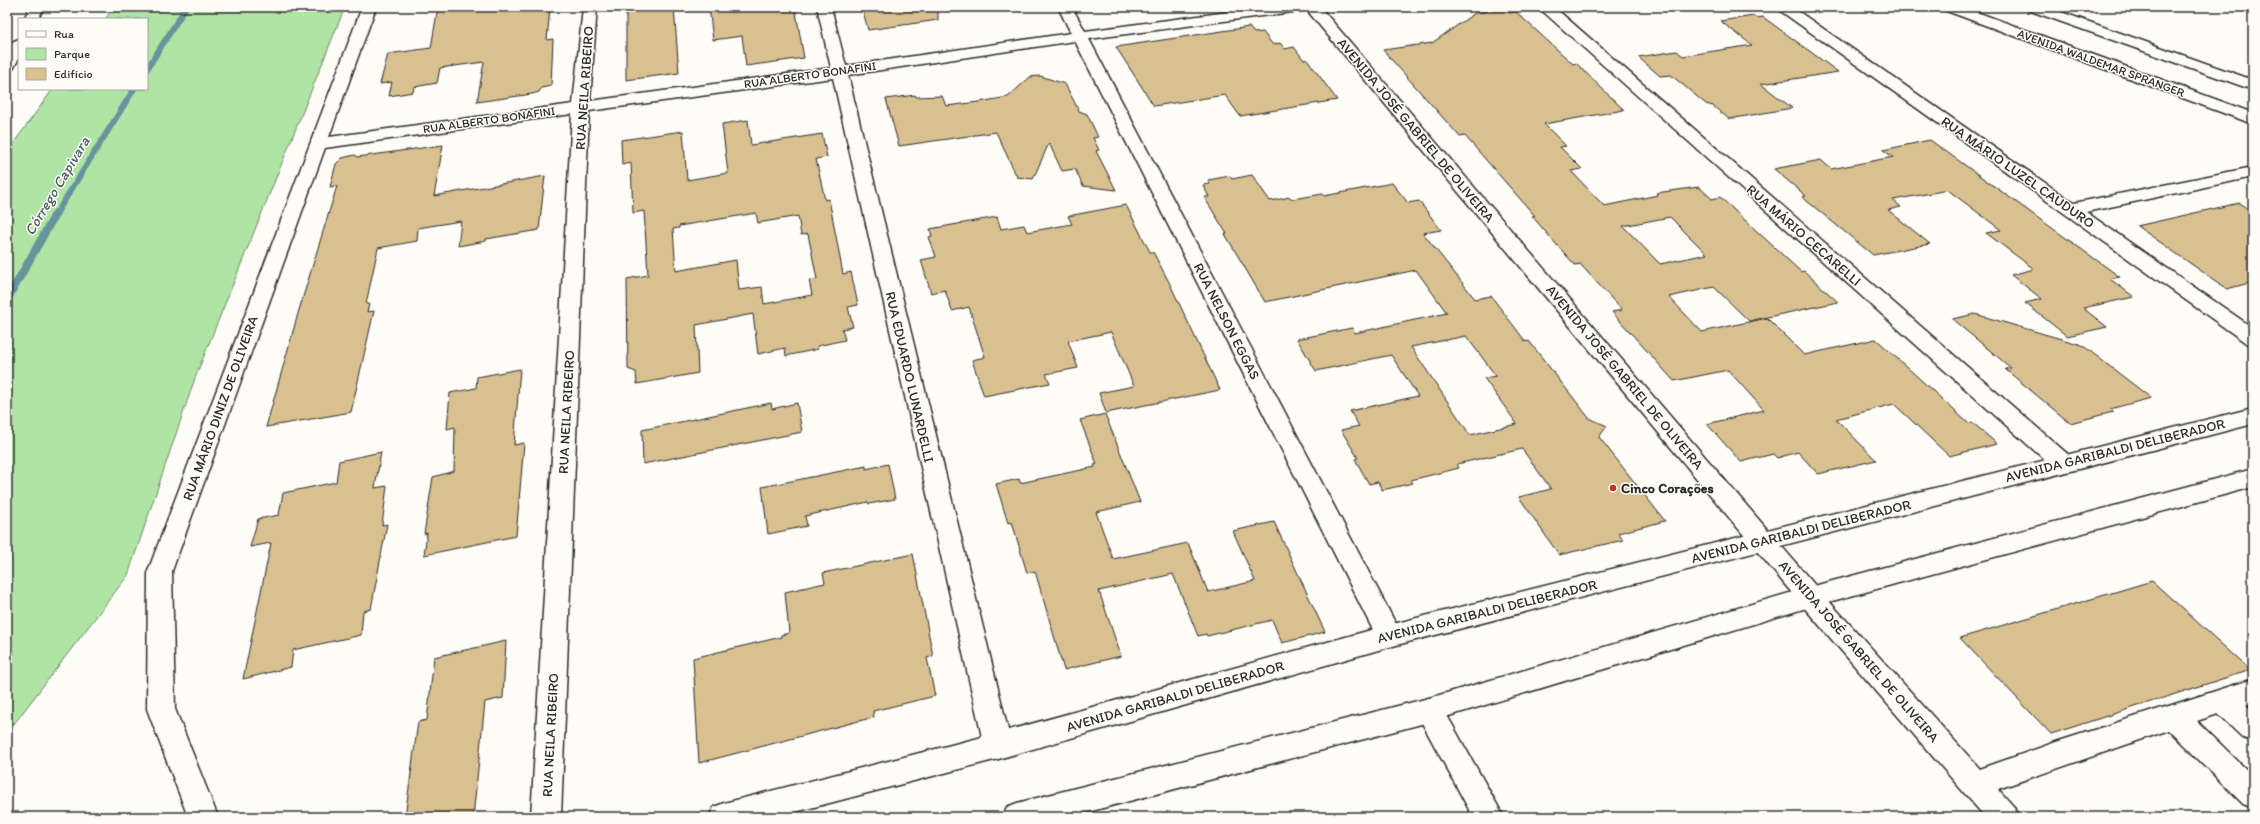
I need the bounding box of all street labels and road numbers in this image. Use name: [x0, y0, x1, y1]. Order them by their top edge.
street label: RUA NEILA RIBEIRO: [572, 26, 597, 151]
street label: AVENIDA WALDEMAR SPRANGER: [2015, 26, 2187, 100]
street label: AVENIDA JOSÉ GABRIEL DE OLIVEIRA: [1333, 35, 1498, 226]
street label: RUA ALBERTO BONAFINI: [743, 59, 877, 91]
street label: RUA ALBERTO BONAFINI: [422, 104, 556, 136]
street label: RUA MÁRIO LUZEL CAUDURO: [1938, 113, 2098, 232]
street label: RUA MÁRIO CECARELLI: [1743, 181, 1864, 290]
street label: RUA NELSON EGGAS: [1190, 260, 1263, 383]
street label: AVENIDA JOSÉ GABRIEL DE OLIVEIRA: [1542, 282, 1707, 473]
street label: RUA EDUARDO LUNARDELLI: [882, 290, 937, 464]
street label: RUA MÁRIO DINIZ DE OLIVEIRA: [179, 313, 262, 503]
street label: RUA NEILA RIBEIRO: [555, 350, 578, 474]
street label: AVENIDA GARIBALDI DELIBERADOR: [2004, 415, 2227, 486]
street label: AVENIDA GARIBALDI DELIBERADOR: [1690, 496, 1913, 567]
street label: AVENIDA JOSÉ GABRIEL DE OLIVEIRA: [1775, 557, 1942, 746]
street label: AVENIDA GARIBALDI DELIBERADOR: [1376, 576, 1599, 647]
street label: AVENIDA GARIBALDI DELIBERADOR: [1064, 657, 1286, 736]
street label: RUA NEILA RIBEIRO: [539, 673, 562, 797]

